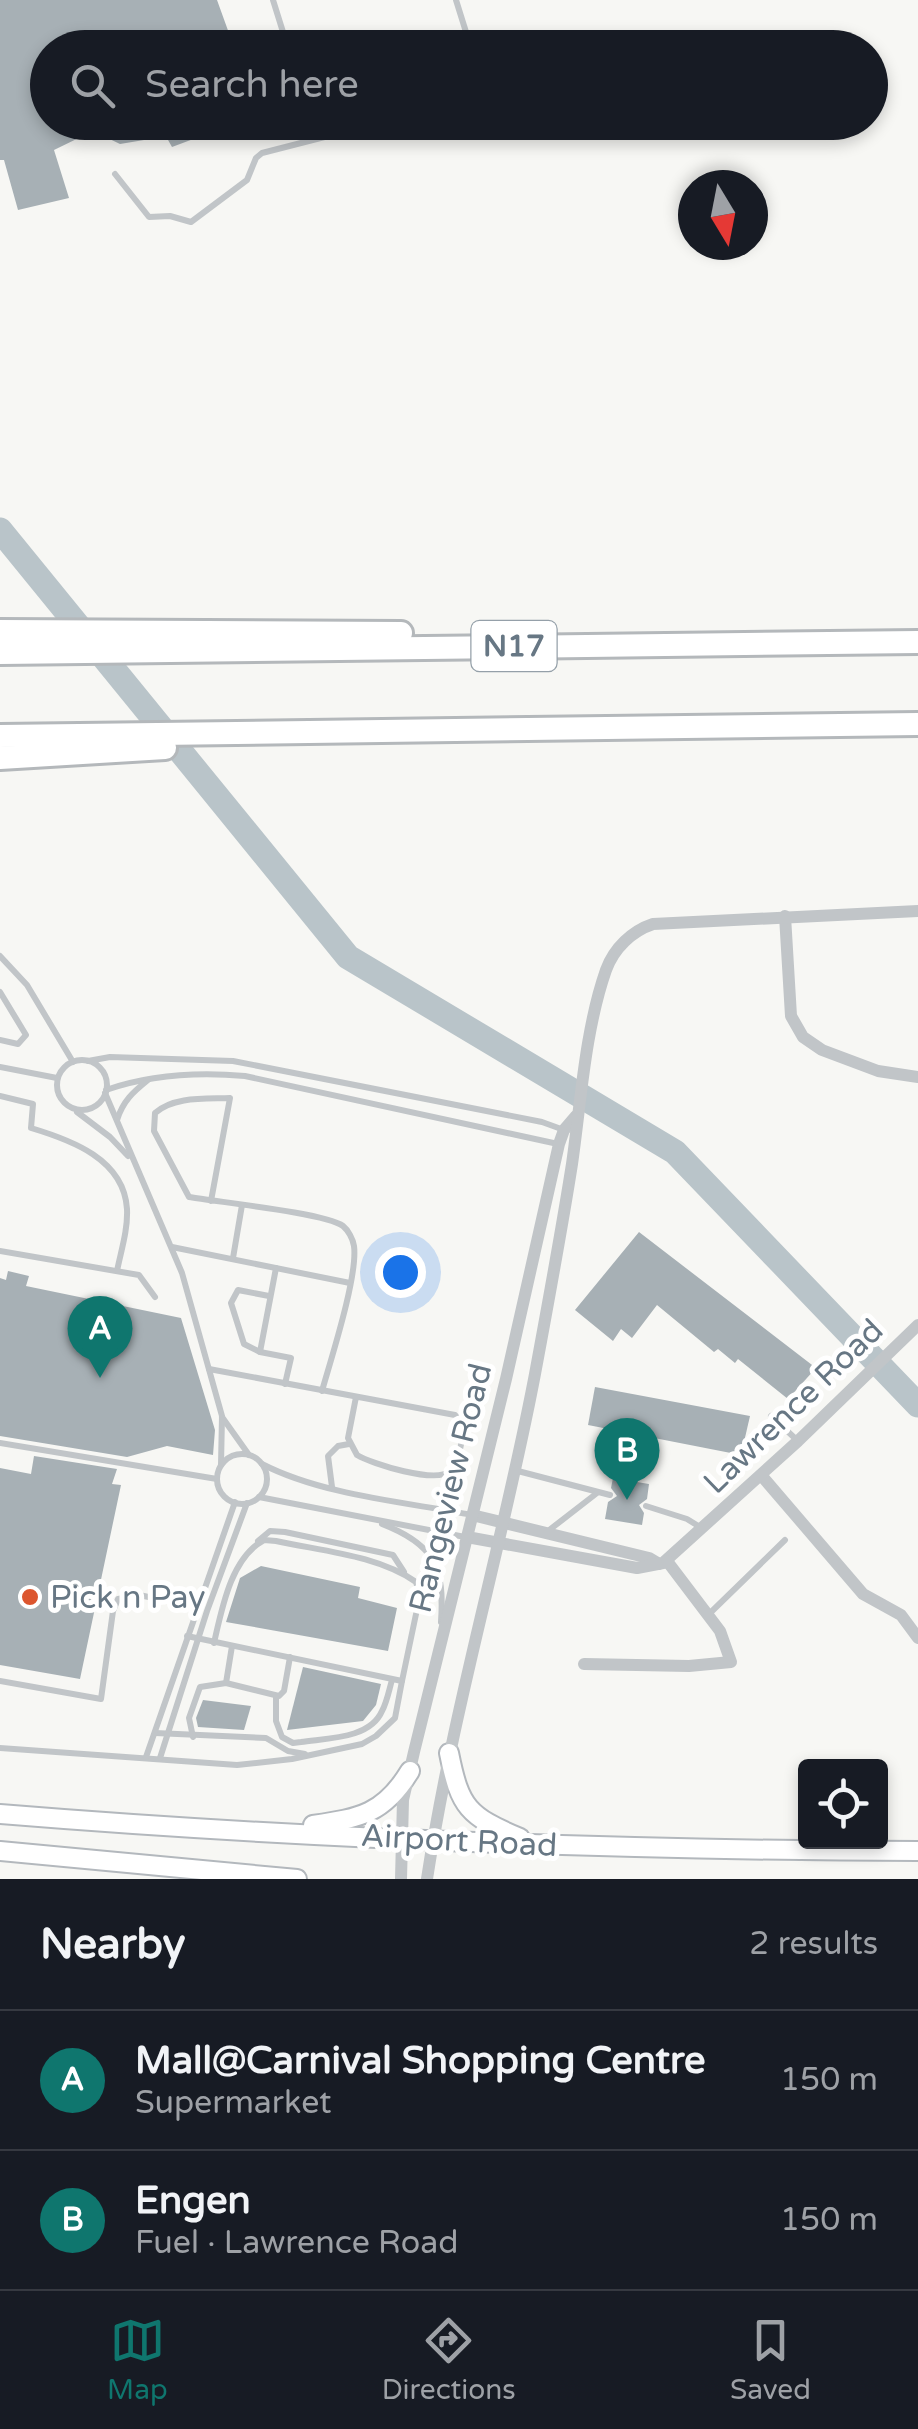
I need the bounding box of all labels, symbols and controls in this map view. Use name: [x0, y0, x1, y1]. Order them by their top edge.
search box: [30, 30, 888, 140]
icon: search: [65, 58, 120, 113]
text: Search here: [145, 62, 359, 108]
north arrow: [678, 170, 768, 260]
road number: N17: [472, 621, 556, 671]
your location: [375, 1247, 426, 1298]
pin: A: [68, 1296, 132, 1378]
street label: Lawrence Road: [696, 1312, 891, 1502]
street label: Rangeview Road: [402, 1360, 500, 1617]
pin: B: [594, 1418, 660, 1500]
place label: Pick n Pay: [50, 1579, 205, 1617]
marker: Pick n Pay: [19, 1586, 41, 1608]
map controls: [798, 1759, 888, 1849]
button: locate: [798, 1759, 888, 1849]
street label: Airport Road: [360, 1817, 558, 1865]
text: Nearby: [40, 1919, 185, 1970]
text: 2 results: [749, 1925, 878, 1963]
text: Mall@Carnival Shopping Centre: [135, 2038, 705, 2084]
text: A: [61, 2061, 84, 2099]
text: 150 m: [780, 2061, 878, 2099]
text: Supermarket: [135, 2084, 332, 2122]
text: Engen: [135, 2178, 251, 2224]
text: B: [61, 2201, 84, 2239]
text: 150 m: [780, 2201, 878, 2239]
text: Fuel · Lawrence Road: [135, 2224, 459, 2262]
tab: Map: [107, 2313, 168, 2407]
tab: Directions: [382, 2313, 516, 2407]
tab: Saved: [730, 2313, 811, 2407]

